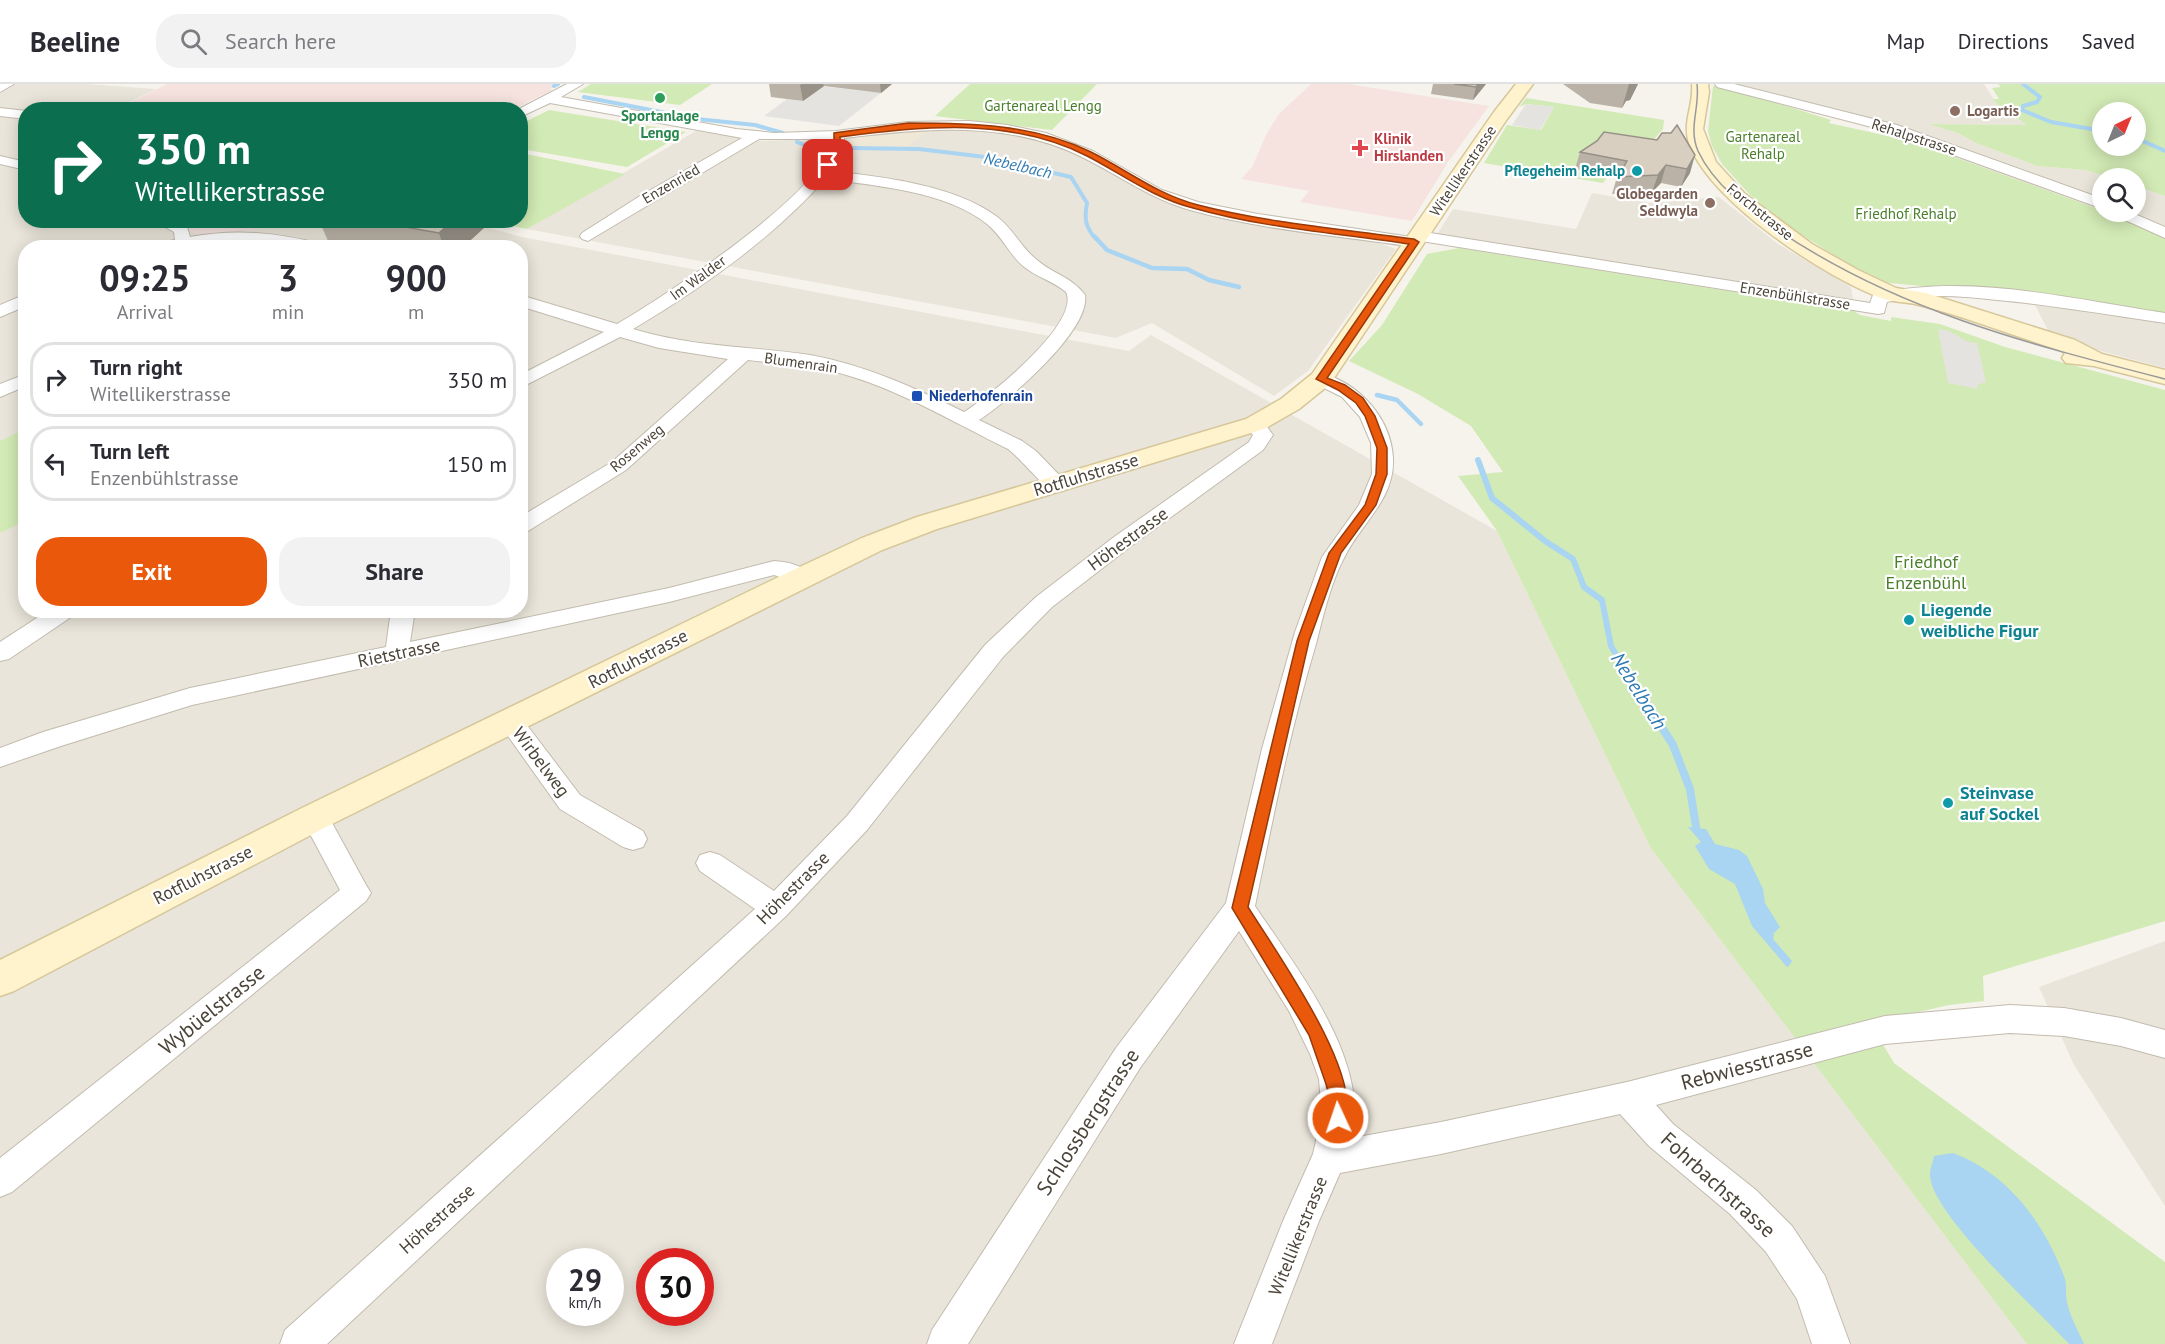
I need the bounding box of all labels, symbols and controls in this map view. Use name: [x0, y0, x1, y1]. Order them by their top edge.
search box: [156, 14, 576, 68]
text: Beeline: [30, 23, 120, 60]
icon: search: [177, 25, 210, 58]
text: Search here: [225, 27, 336, 55]
text: Map: [1886, 28, 1925, 55]
text: Directions: [1958, 28, 2049, 55]
text: Saved: [2082, 28, 2135, 55]
marker: Sportanlage Lengg: [653, 91, 667, 105]
park label: Gartenareal Lengg: [984, 96, 1102, 115]
place label: Logartis: [1967, 101, 2019, 120]
north arrow: [2092, 102, 2146, 156]
map controls: [2092, 102, 2146, 222]
marker: Logartis: [1948, 104, 1962, 118]
place label: Sportanlage Lengg: [621, 106, 699, 142]
street label: Rehalpstrasse: [1869, 114, 1959, 159]
text: 350 m: [135, 121, 251, 176]
street label: Witellikerstrasse: [1425, 122, 1500, 220]
icon: right: [36, 126, 114, 204]
park label: Gartenareal Rehalp: [1726, 127, 1801, 163]
place label: Klinik Hirslanden: [1374, 129, 1443, 165]
pin: [802, 139, 853, 190]
marker: Klinik Hirslanden: [1351, 139, 1369, 157]
water label: Nebelbach: [982, 147, 1054, 183]
icon: arrive: [811, 148, 844, 181]
street label: Enzenried: [639, 159, 703, 208]
place label: Pflegeheim Rehalp: [1505, 161, 1625, 180]
marker: Pflegeheim Rehalp: [1630, 164, 1644, 178]
button: search: [2092, 168, 2146, 222]
text: Witellikerstrasse: [135, 174, 325, 208]
street label: Forchstrasse: [1723, 179, 1797, 244]
place label: Globegarden Seldwyla: [1616, 184, 1698, 220]
marker: Globegarden Seldwyla: [1703, 196, 1717, 210]
park label: Friedhof Rehalp: [1855, 204, 1957, 223]
street label: Im Walder: [666, 251, 729, 304]
text: 09:25: [99, 254, 191, 301]
text: 3: [278, 254, 298, 301]
text: 900: [386, 254, 447, 301]
street label: Enzenbühlstrasse: [1739, 277, 1852, 314]
text: Arrival: [117, 299, 173, 325]
text: min: [272, 299, 304, 325]
text: m: [408, 299, 424, 325]
street label: Blumenrain: [763, 348, 839, 377]
text: Turn right: [90, 353, 182, 381]
icon: right: [39, 363, 72, 396]
text: 350 m: [447, 366, 507, 394]
text: Witellikerstrasse: [90, 381, 231, 407]
place label: Niederhofenrain: [929, 386, 1033, 405]
marker: Niederhofenrain: [910, 389, 924, 403]
street label: Rosenweg: [606, 420, 668, 476]
text: Turn left: [90, 437, 170, 465]
icon: left: [39, 447, 72, 480]
street label: Rotfluhstrasse: [1031, 448, 1141, 501]
text: 150 m: [447, 450, 507, 478]
text: Enzenbühlstrasse: [90, 465, 239, 491]
street label: Höhestrasse: [1083, 502, 1172, 575]
button: Exit: [36, 537, 267, 606]
button: Share: [279, 537, 510, 606]
park label: Friedhof Enzenbühl: [1886, 550, 1967, 594]
place label: Liegende weibliche Figur: [1920, 598, 2039, 642]
marker: Liegende weibliche Figur: [1902, 613, 1916, 627]
street label: Rotfluhstrasse: [584, 624, 691, 693]
street label: Rietstrasse: [356, 633, 442, 672]
water label: Nebelbach: [1605, 648, 1673, 734]
street label: Wirbelweg: [508, 722, 575, 801]
place label: Steinvase auf Sockel: [1960, 781, 2040, 825]
marker: Steinvase auf Sockel: [1941, 796, 1955, 810]
street label: Rotfluhstrasse: [149, 840, 256, 909]
street label: Höhestrasse: [751, 846, 834, 929]
street label: Wybüelstrasse: [153, 959, 270, 1060]
street label: Rebwiesstrasse: [1678, 1035, 1816, 1096]
street label: Schlossbergstrasse: [1030, 1043, 1145, 1200]
position arrow: [1306, 1086, 1370, 1150]
street label: Fohrbachstrasse: [1655, 1126, 1781, 1243]
street label: Witellikerstrasse: [1263, 1173, 1332, 1299]
street label: Höhestrasse: [394, 1179, 479, 1259]
speed limit sign: 30: [636, 1248, 714, 1326]
text: 29: [568, 1260, 602, 1299]
text: km/h: [569, 1293, 601, 1312]

